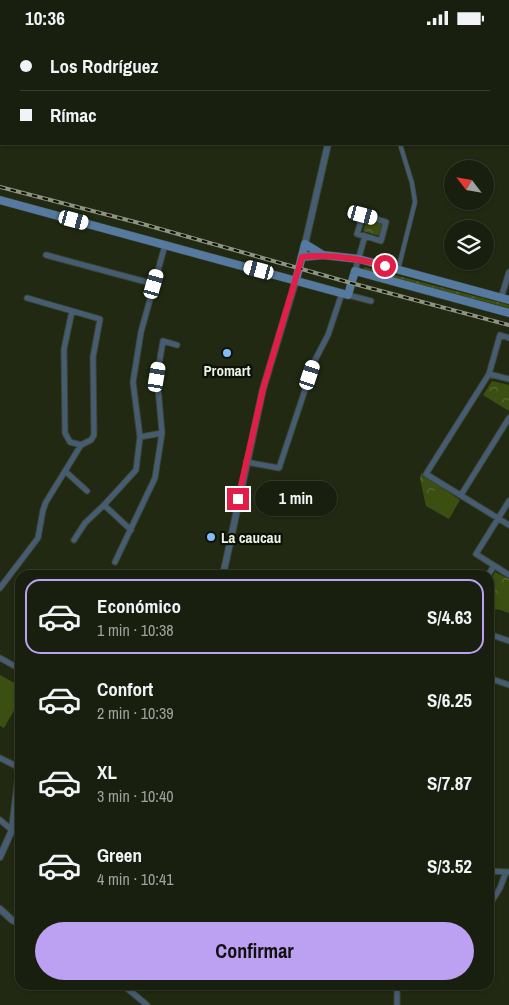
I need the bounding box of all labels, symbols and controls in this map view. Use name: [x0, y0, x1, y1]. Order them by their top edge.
text: 10:36: [25, 5, 65, 31]
text: Los Rodríguez: [50, 53, 158, 79]
text: Rímac: [50, 102, 97, 128]
north arrow: [444, 160, 494, 210]
map controls: [444, 160, 494, 270]
car: [346, 204, 379, 226]
car: [57, 209, 90, 231]
button: layers: [444, 220, 494, 270]
route start: [374, 255, 396, 277]
car: [242, 259, 275, 281]
car: [142, 268, 165, 300]
marker: Promart: [221, 347, 233, 359]
car: [298, 358, 321, 392]
place label: Promart: [203, 360, 251, 381]
car: [147, 361, 166, 393]
callout: 1 min: [256, 481, 338, 517]
text: 1 min: [279, 487, 313, 509]
route end: [227, 488, 249, 510]
place label: La caucau: [221, 527, 281, 548]
marker: La caucau: [205, 531, 217, 543]
text: Económico: [97, 593, 181, 619]
icon: car: [37, 594, 82, 639]
text: S/4.63: [427, 604, 472, 630]
text: 1 min · 10:38: [97, 619, 174, 641]
text: Confort: [97, 676, 153, 702]
icon: car: [37, 677, 82, 722]
text: S/6.25: [427, 687, 472, 713]
text: 2 min · 10:39: [97, 702, 174, 724]
text: XL: [97, 759, 117, 785]
icon: car: [37, 760, 82, 805]
text: S/7.87: [427, 770, 472, 796]
text: 3 min · 10:40: [97, 785, 174, 807]
text: Green: [97, 842, 142, 868]
icon: car: [37, 843, 82, 888]
text: S/3.52: [427, 853, 472, 879]
text: 4 min · 10:41: [97, 868, 174, 890]
button: Confirmar: [35, 922, 474, 980]

